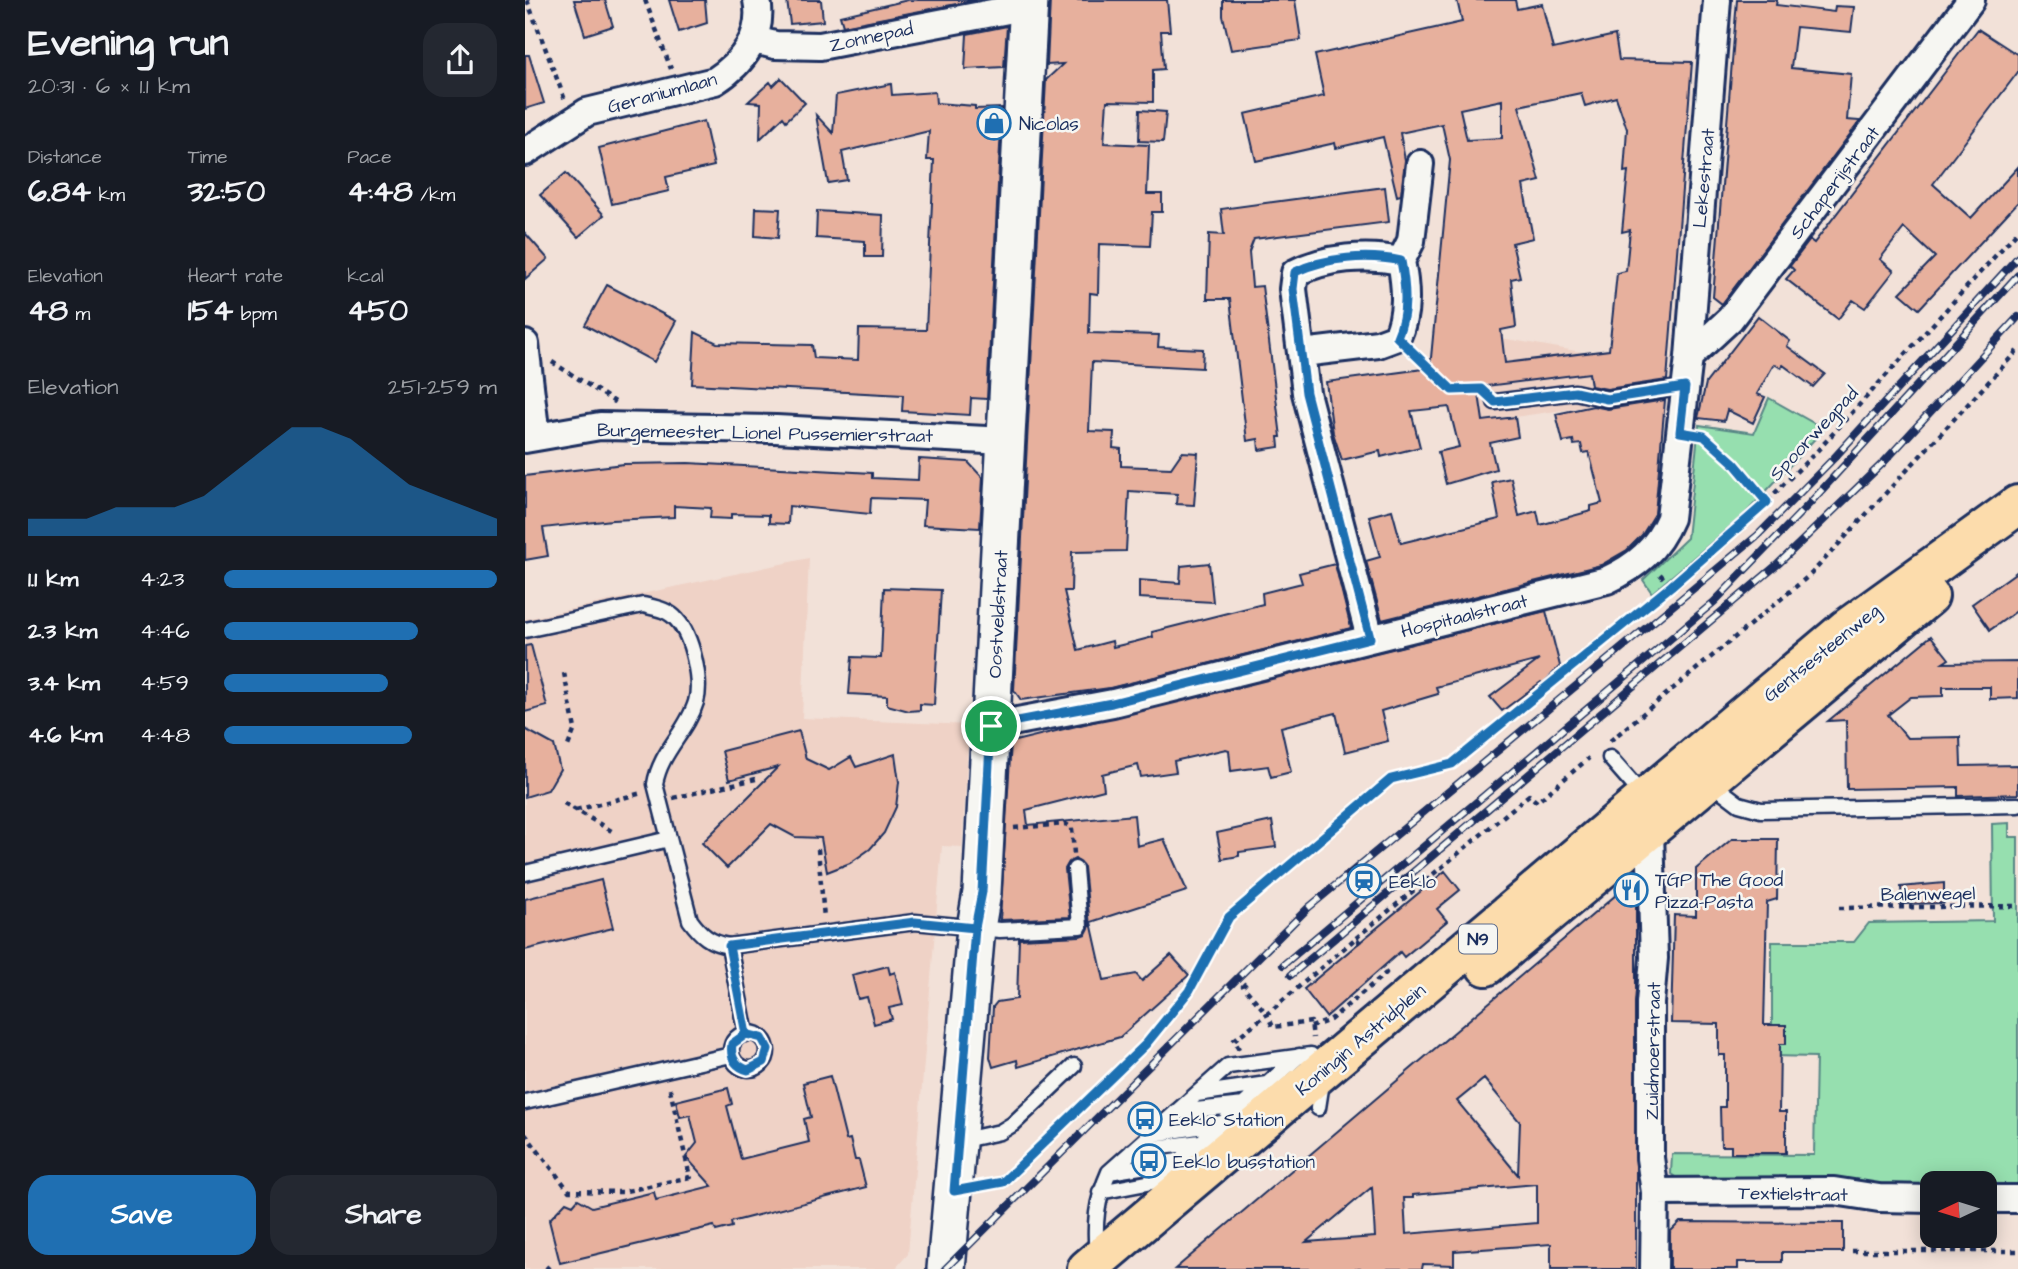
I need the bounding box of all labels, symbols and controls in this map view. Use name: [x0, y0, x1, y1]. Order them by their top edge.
street label: Zonnepad: [827, 15, 916, 59]
text: Evening run: [28, 18, 229, 70]
button: share: [423, 23, 497, 97]
street label: Geraniumlaan: [605, 66, 720, 121]
text: 20:31 · 6 × 1.1 km: [28, 70, 190, 102]
shop icon: Nicolas: [975, 104, 1013, 142]
place label: Nicolas: [1019, 111, 1079, 138]
street label: Schaperijstraat: [1784, 120, 1887, 245]
street label: Lekestraat: [1687, 127, 1722, 229]
text: Distance: [28, 144, 102, 171]
text: Time: [188, 144, 227, 171]
text: Pace: [347, 144, 391, 171]
text: 6.84: [28, 171, 91, 213]
text: 32:50: [188, 171, 265, 213]
text: 4:48: [347, 171, 413, 213]
text: km: [91, 182, 125, 209]
text: /km: [413, 182, 455, 209]
text: Elevation: [28, 263, 103, 290]
text: Heart rate: [188, 263, 283, 290]
text: kcal: [347, 263, 384, 290]
text: 48: [28, 290, 68, 332]
text: 154: [188, 290, 233, 332]
text: 450: [347, 290, 408, 332]
text: m: [68, 301, 90, 328]
text: bpm: [233, 301, 277, 328]
text: Elevation: [28, 371, 119, 403]
text: 251–259 m: [388, 371, 497, 403]
street label: Spoorwegpad: [1763, 381, 1866, 488]
street label: Burgemeester Lionel Pussemierstraat: [597, 417, 934, 451]
street label: Oostveldstraat: [982, 549, 1015, 679]
text: 1.1 km: [28, 563, 78, 595]
text: 4:23: [140, 563, 184, 595]
street label: Hospitaalstraat: [1398, 588, 1531, 645]
street label: Gentsesteenweg: [1758, 598, 1887, 709]
text: 2.3 km: [28, 615, 97, 647]
text: 4:46: [140, 615, 190, 647]
text: 3.4 km: [28, 667, 100, 699]
text: 4:59: [140, 667, 189, 699]
pin: [961, 696, 1021, 756]
icon: arrive: [972, 707, 1010, 745]
text: 4.6 km: [28, 719, 103, 751]
text: 4:48: [140, 719, 190, 751]
station icon: Eeklo: [1345, 862, 1383, 900]
place label: TGP The Good Pizza-Pasta: [1655, 867, 1783, 916]
place label: Eeklo: [1389, 869, 1436, 896]
restaurant icon: TGP The Good Pizza-Pasta: [1612, 871, 1650, 909]
street label: Balenwegel: [1880, 880, 1976, 910]
road number: N9: [1459, 924, 1497, 954]
street label: Koningin Astridplein: [1290, 978, 1433, 1104]
street label: Zuidmoerstraat: [1639, 981, 1668, 1120]
bus stop icon: Eeklo Station: [1126, 1100, 1164, 1138]
place label: Eeklo Station: [1169, 1107, 1284, 1134]
bus stop icon: Eeklo busstation: [1130, 1142, 1168, 1180]
place label: Eeklo busstation: [1173, 1149, 1315, 1176]
north arrow: [1920, 1171, 1997, 1248]
map controls: [1920, 1171, 1997, 1248]
button: Save: [28, 1175, 256, 1255]
button: Share: [270, 1175, 497, 1255]
street label: Textielstraat: [1738, 1180, 1848, 1209]

